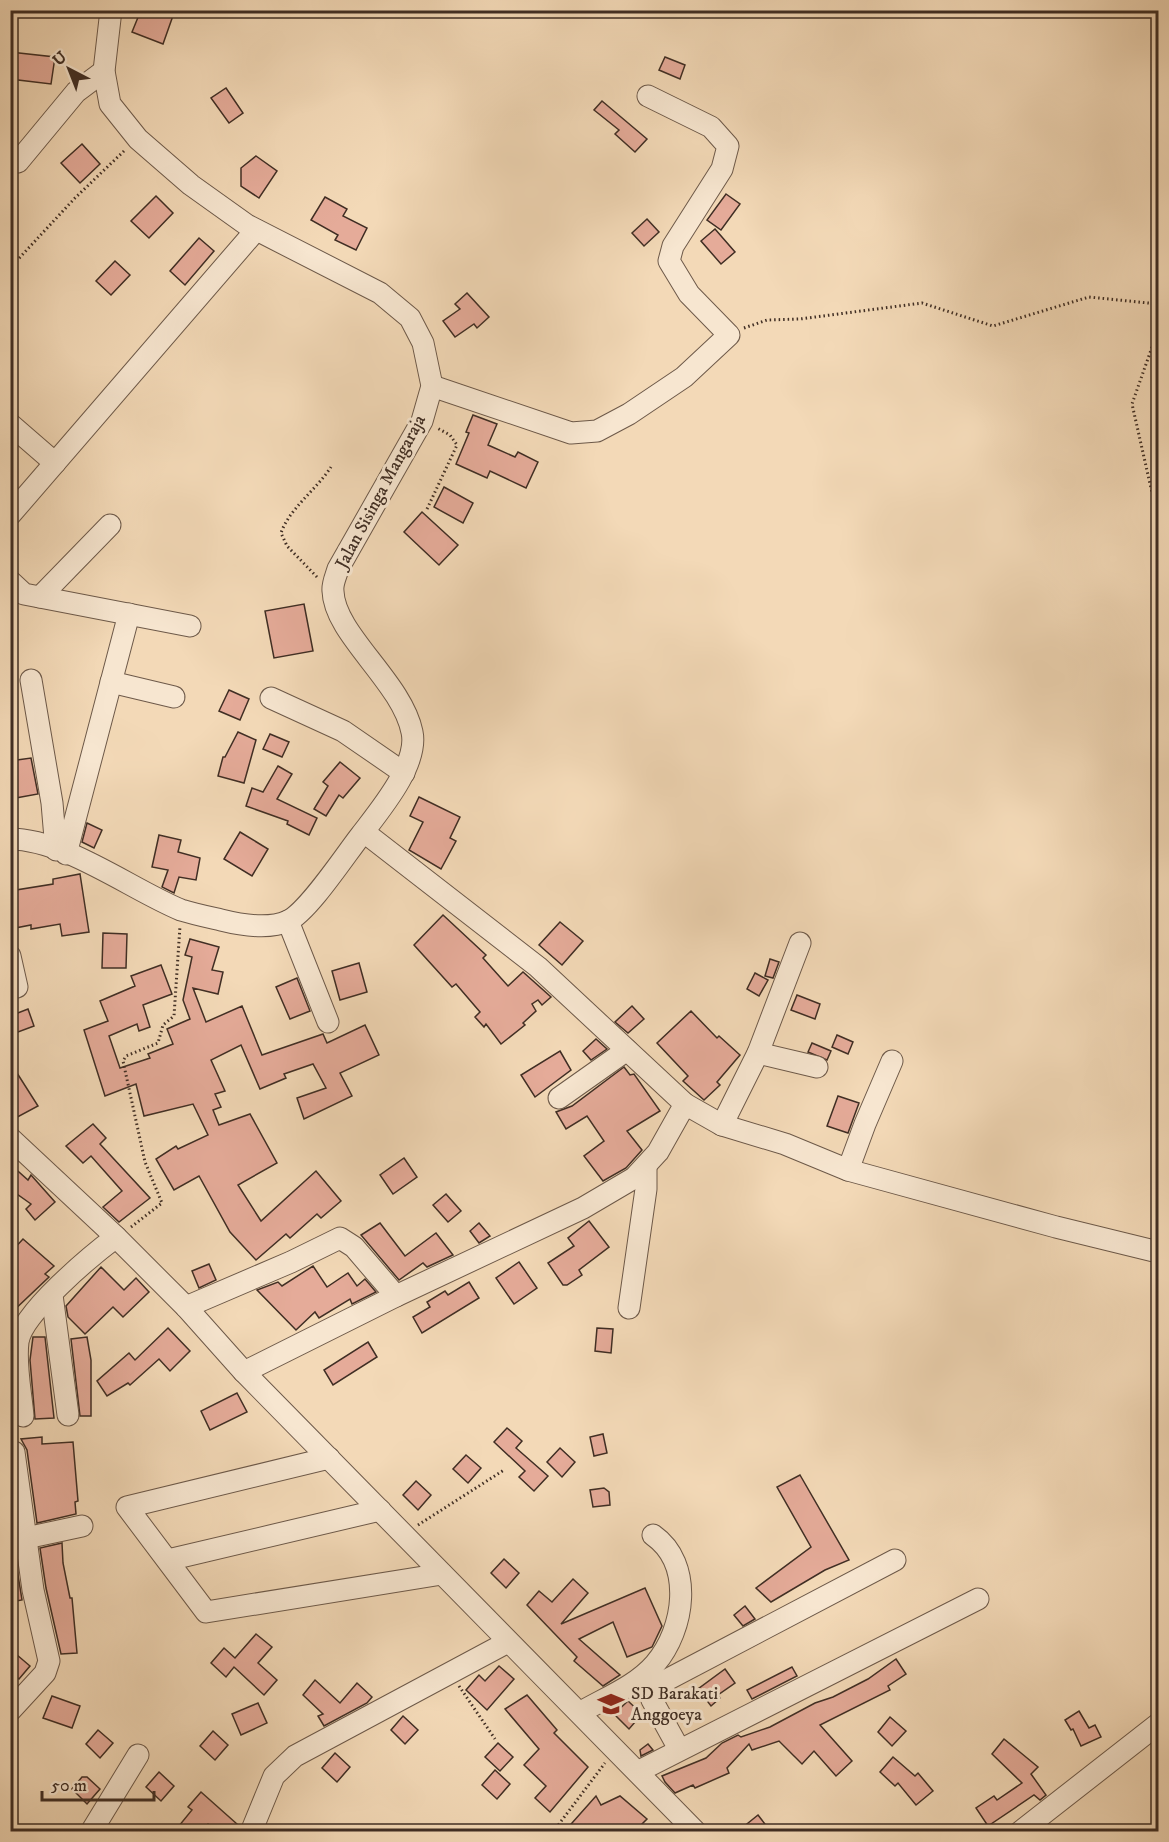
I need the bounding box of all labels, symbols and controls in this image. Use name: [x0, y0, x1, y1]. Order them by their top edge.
north arrow: [39, 39, 99, 99]
text: U: [48, 47, 71, 70]
street label: Jalan Sisinga Mangaraja: [330, 411, 431, 575]
place label: SD Barakati Anggoeya: [631, 1683, 718, 1726]
school or university icon: SD Barakati Anggoeya: [596, 1689, 626, 1719]
scale bar: [42, 1764, 154, 1802]
text: 50 m: [51, 1775, 87, 1797]

